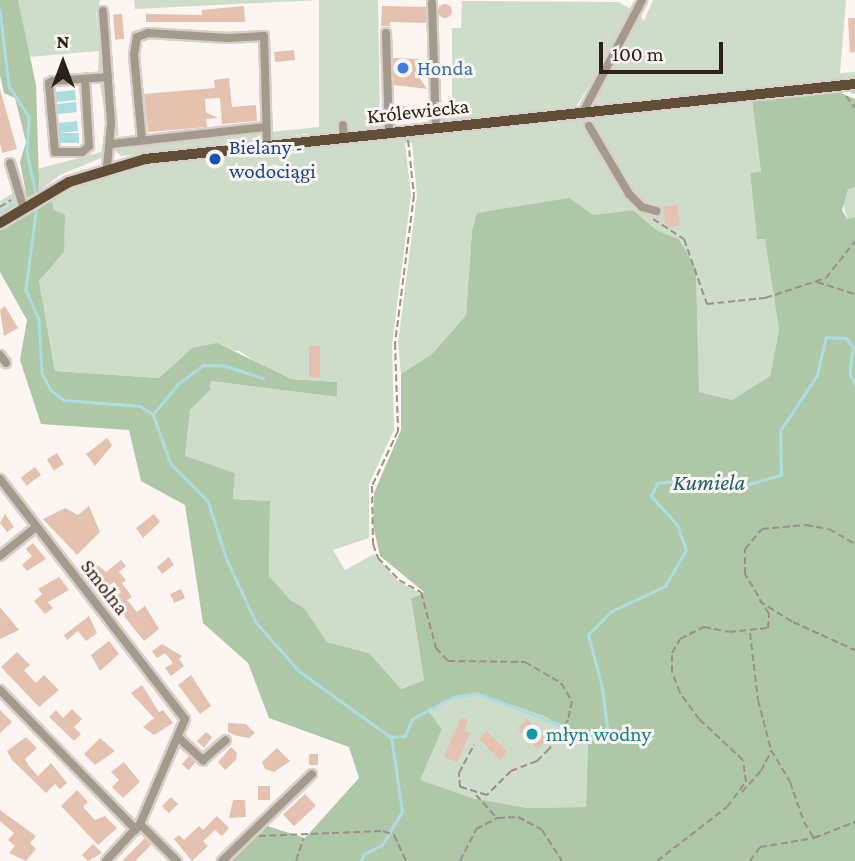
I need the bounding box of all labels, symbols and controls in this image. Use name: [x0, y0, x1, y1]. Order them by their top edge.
north arrow: [28, 28, 98, 98]
scale bar: [603, 28, 727, 72]
text: N: [57, 31, 69, 52]
text: 100 m: [612, 42, 664, 66]
place label: Honda: [417, 55, 473, 81]
marker: Honda: [395, 60, 411, 76]
street label: Królewiecka: [366, 93, 470, 129]
place label: Bielany - wodociągi: [229, 134, 316, 184]
marker: Bielany - wodociągi: [207, 151, 223, 167]
water label: Kumiela: [673, 468, 745, 496]
street label: Smolna: [75, 554, 135, 620]
place label: młyn wodny: [546, 721, 651, 747]
marker: młyn wodny: [524, 726, 540, 742]

